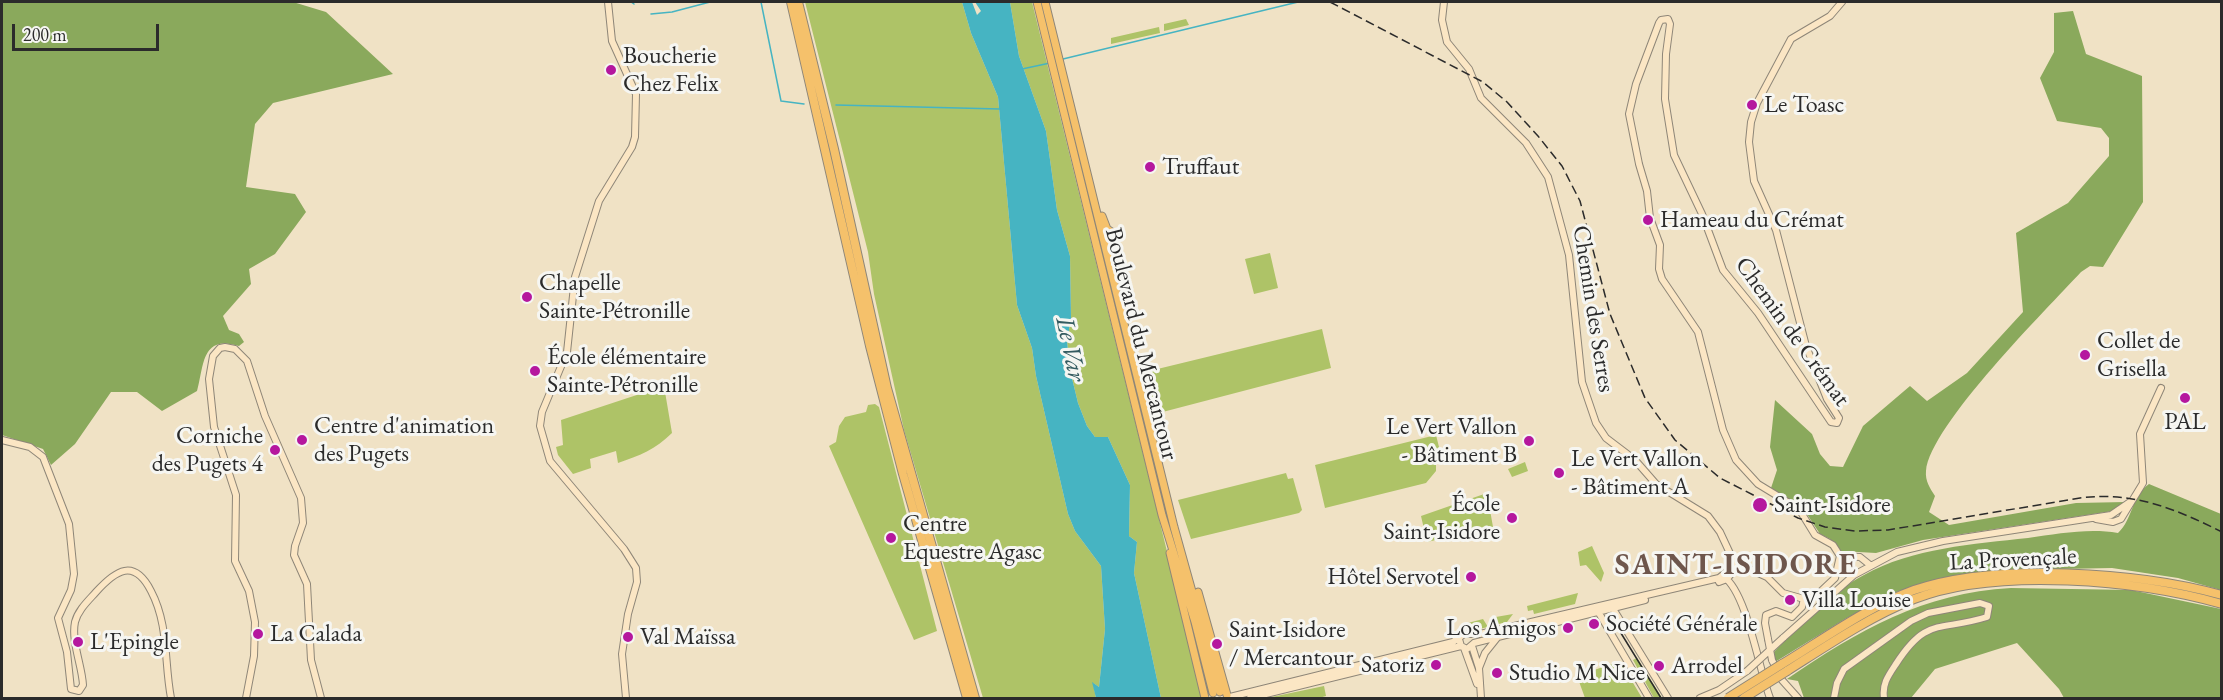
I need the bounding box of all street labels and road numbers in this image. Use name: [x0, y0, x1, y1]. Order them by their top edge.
street label: Chemin des Serres: [1566, 224, 1620, 394]
street label: Boulevard du Mercantour: [1098, 225, 1184, 463]
street label: Chemin de Crémat: [1728, 252, 1856, 412]
street label: La Provençale: [1949, 542, 2077, 578]

